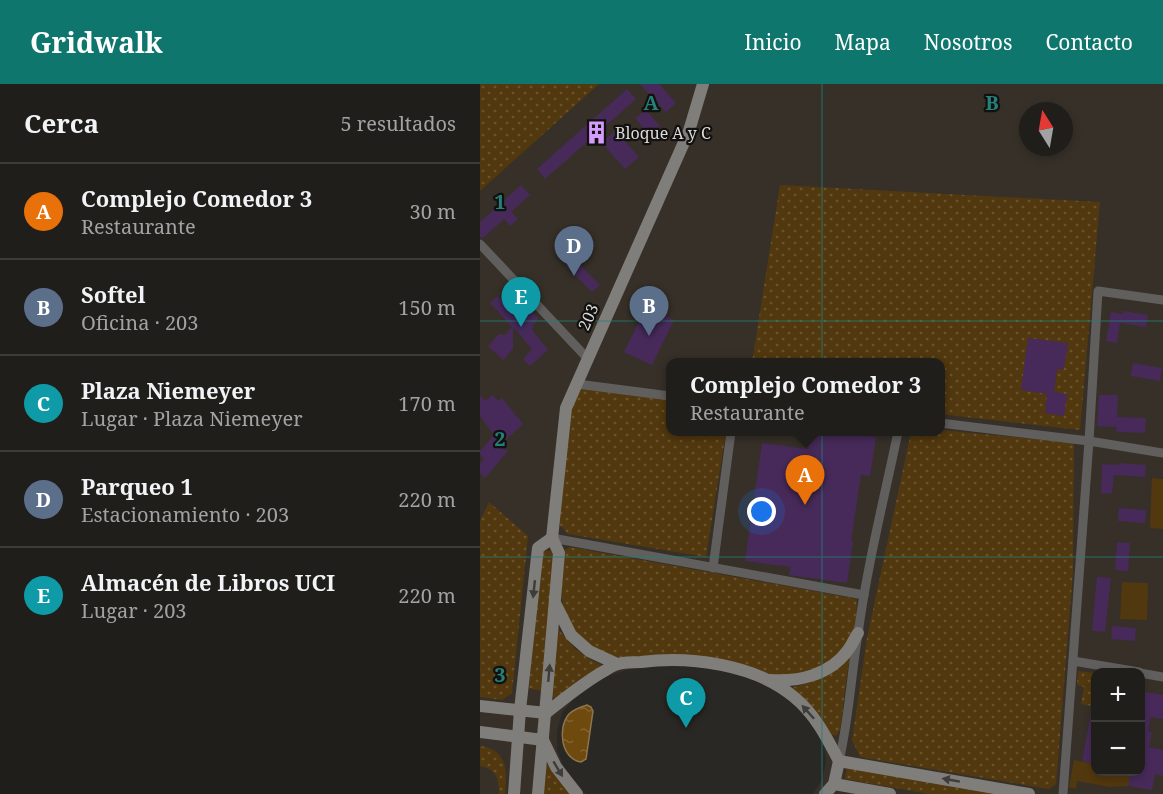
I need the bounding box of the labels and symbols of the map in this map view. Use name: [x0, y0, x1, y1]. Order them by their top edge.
text: A: [643, 89, 659, 116]
text: B: [985, 89, 999, 116]
north arrow: [1019, 102, 1073, 156]
building icon: Bloque A y C: [584, 120, 610, 146]
place label: Bloque A y C: [615, 122, 711, 144]
text: 1: [494, 188, 506, 215]
pin: D: [554, 226, 593, 276]
pin: E: [502, 278, 540, 327]
pin: B: [630, 286, 668, 336]
street label: 203: [572, 300, 604, 334]
text: 2: [494, 425, 506, 452]
pin: A: [786, 456, 824, 505]
your location: [747, 497, 776, 526]
one-way arrow: [529, 580, 538, 599]
text: 3: [494, 661, 506, 688]
one-way arrow: [544, 663, 554, 682]
pin: C: [666, 678, 706, 728]
one-way arrow: [802, 705, 815, 720]
one-way arrow: [552, 761, 563, 777]
one-way arrow: [941, 775, 960, 784]

